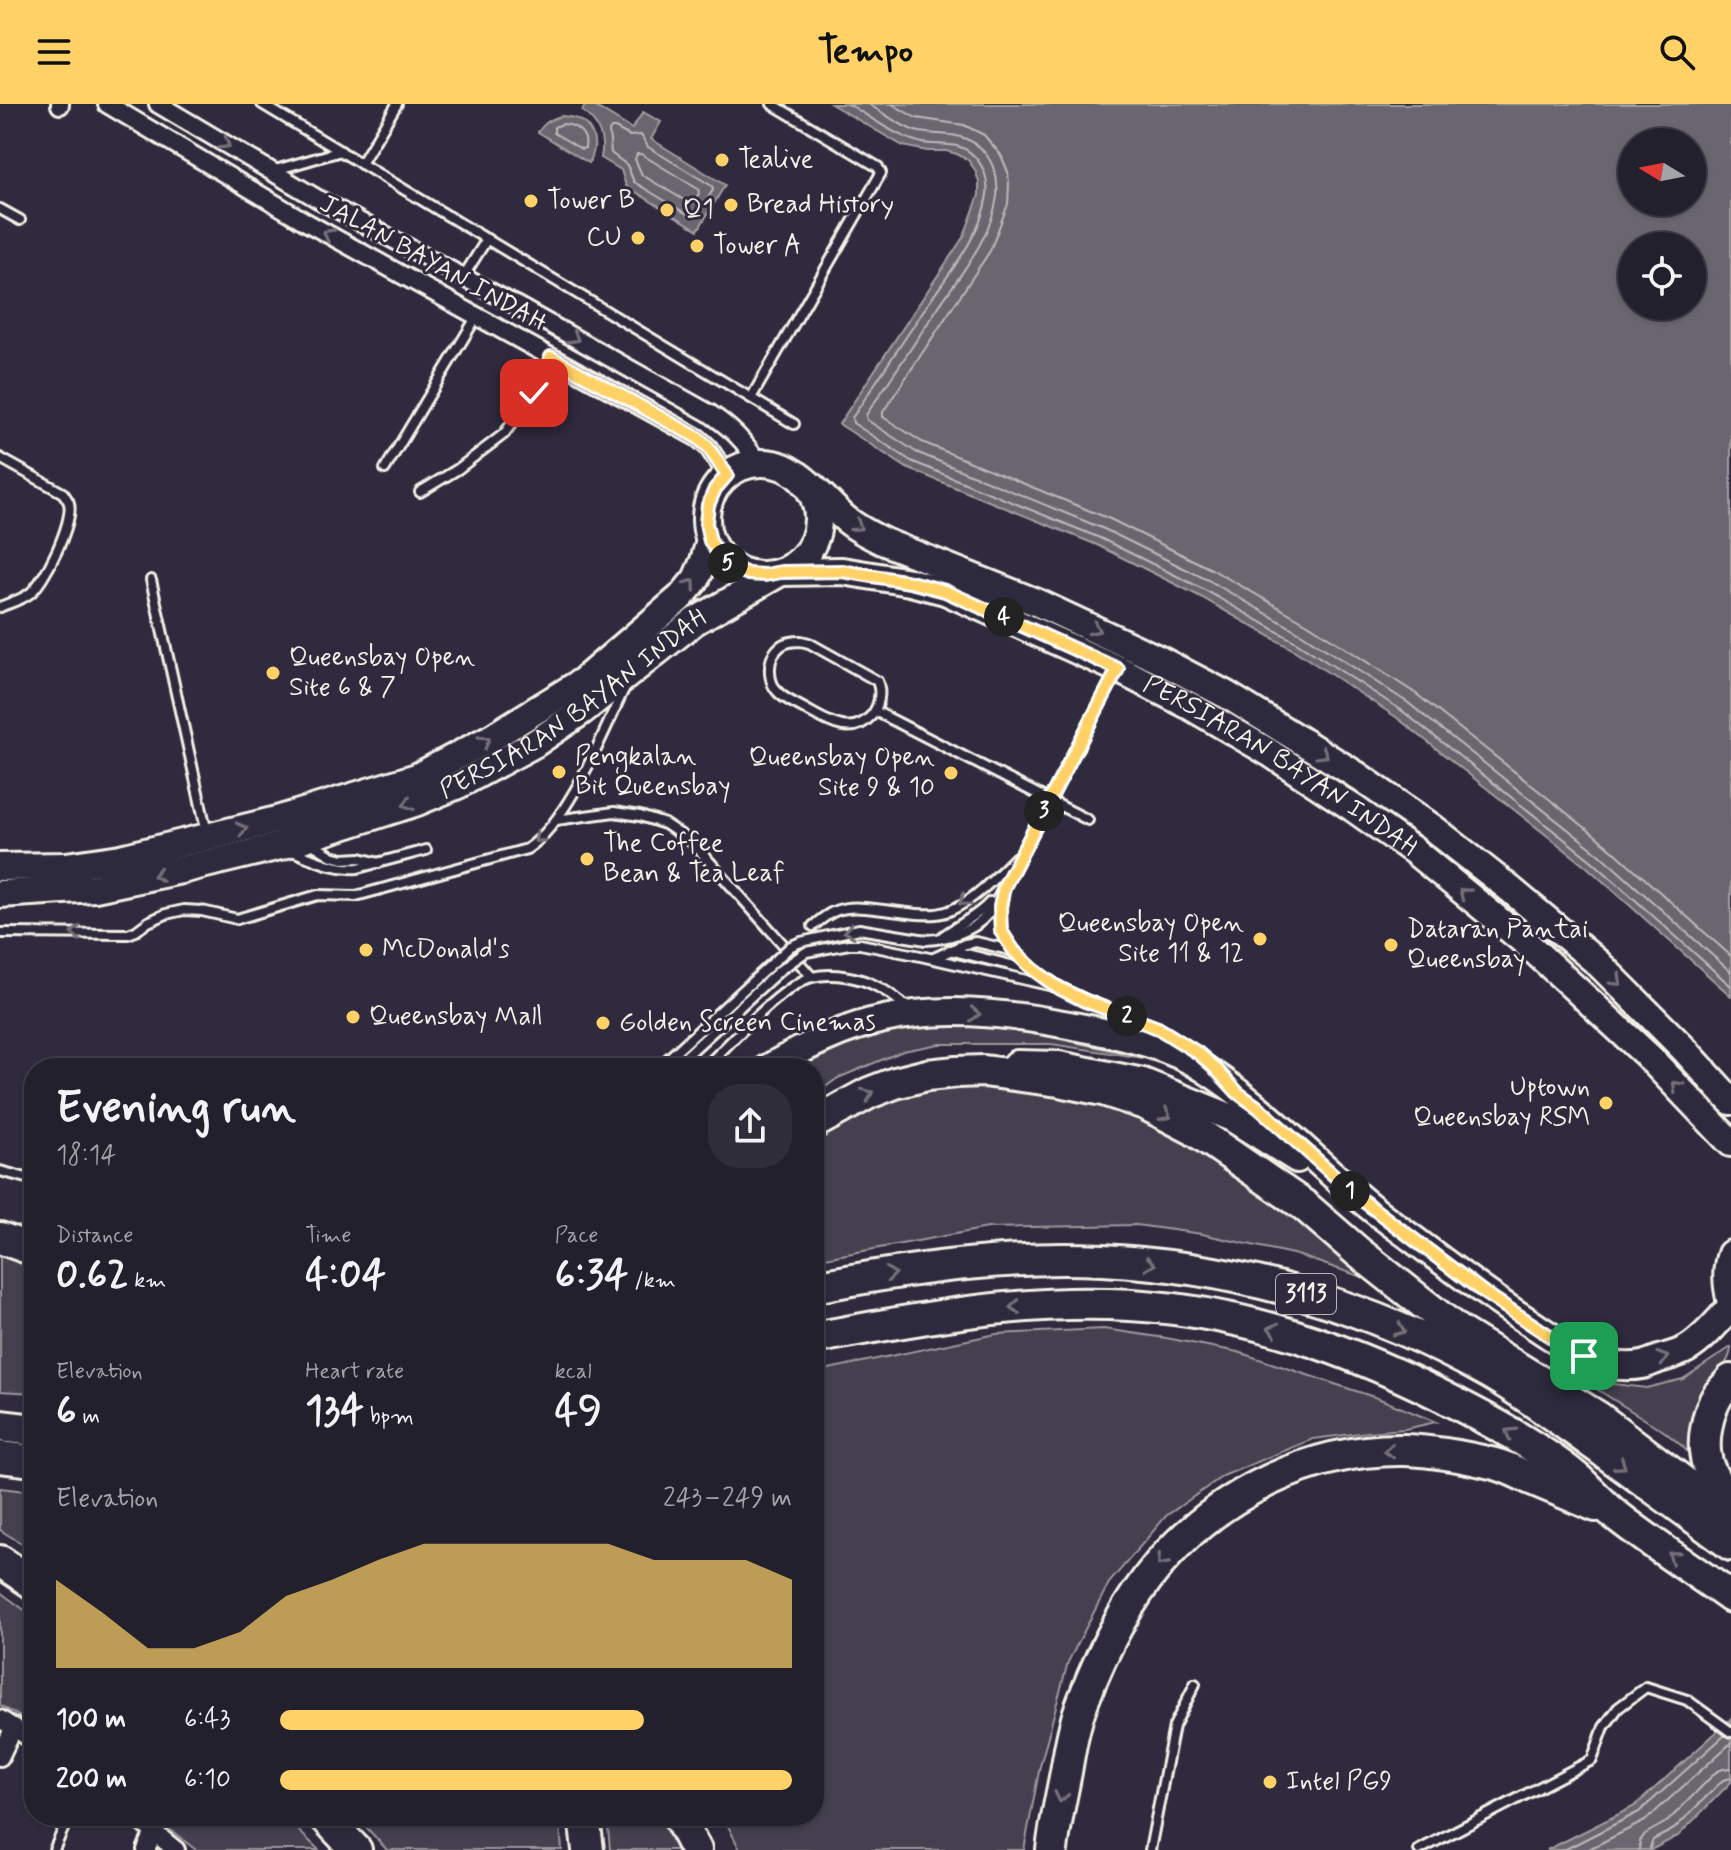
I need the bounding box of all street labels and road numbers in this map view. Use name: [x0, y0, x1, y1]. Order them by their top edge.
street label: JALAN BAYAN INDAH: [313, 187, 553, 341]
street label: PERSIARAN BAYAN INDAH: [435, 601, 713, 808]
street label: PERSIARAN BAYAN INDAH: [1137, 668, 1424, 865]
road number: 3113: [1276, 1274, 1336, 1314]

